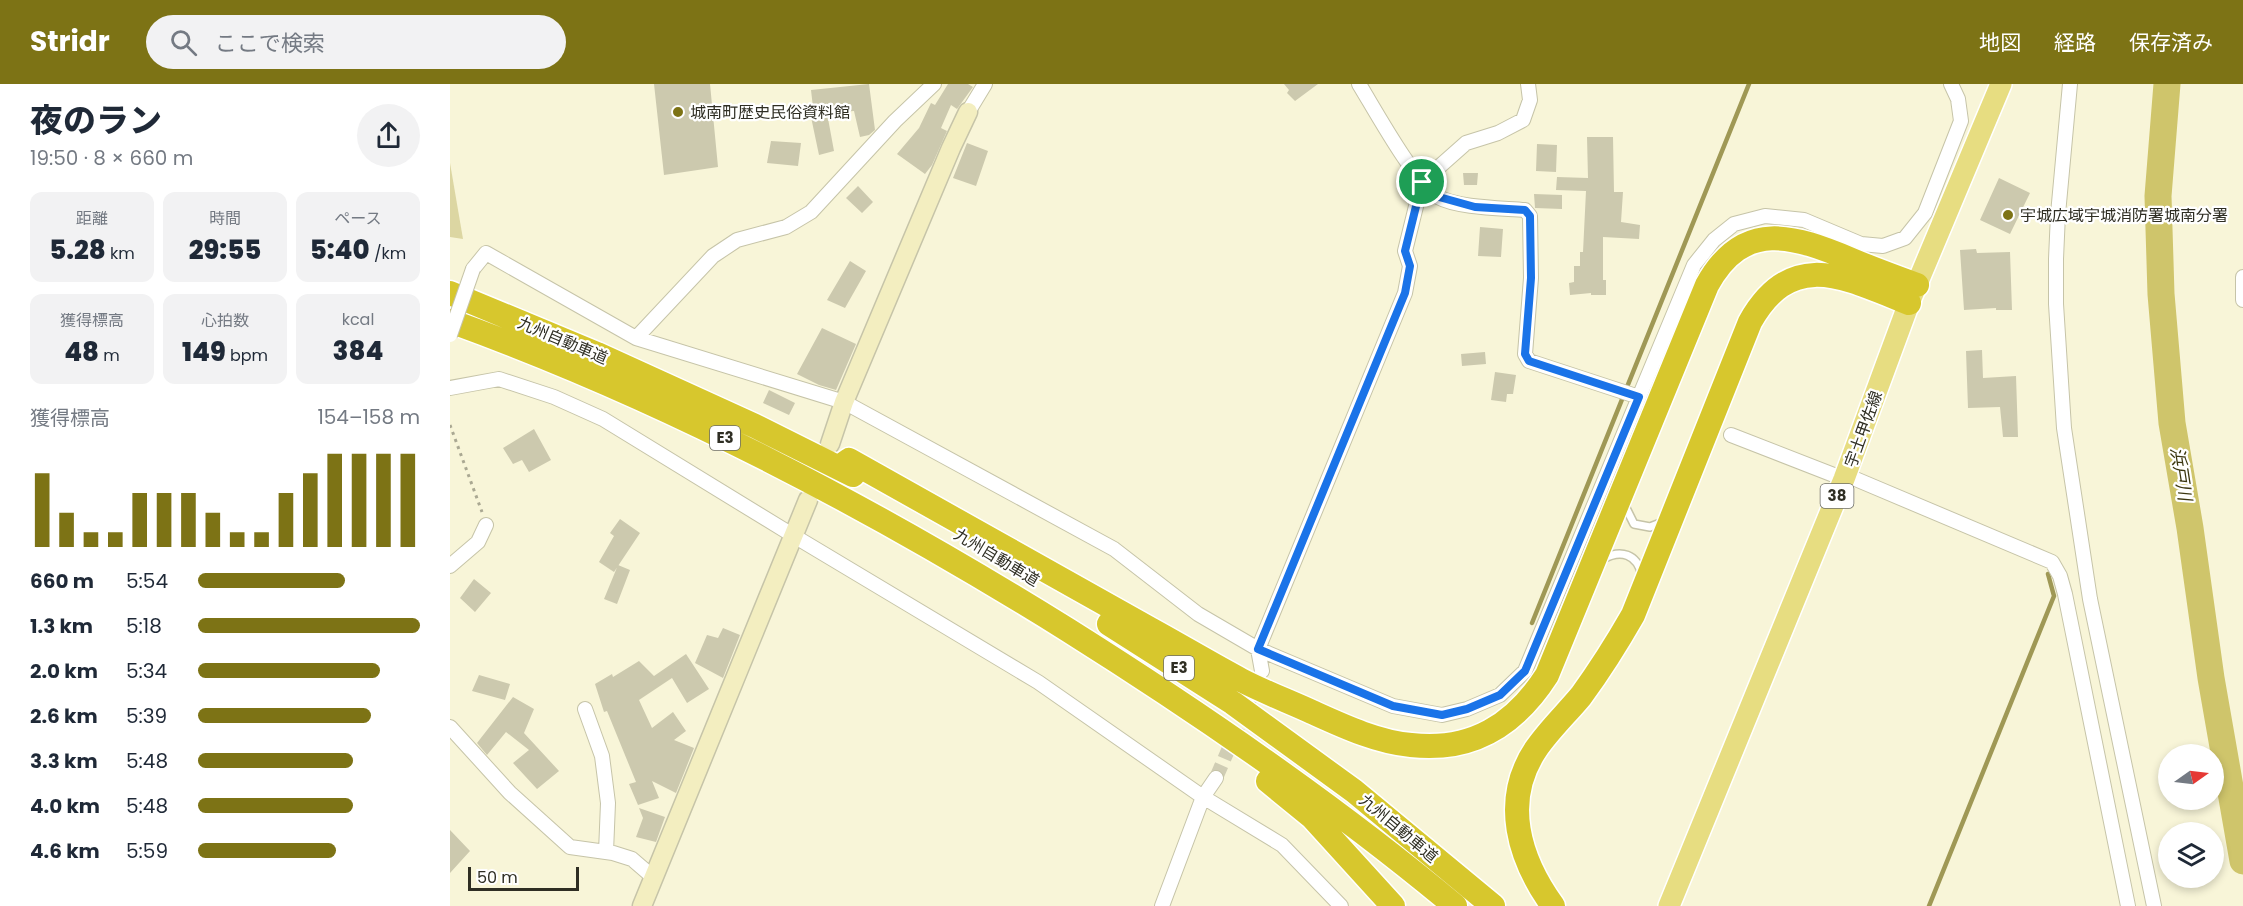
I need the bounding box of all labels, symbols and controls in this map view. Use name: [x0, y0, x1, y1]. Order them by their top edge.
search box: [146, 15, 566, 69]
text: Stridr: [30, 22, 110, 61]
icon: search: [167, 26, 200, 59]
text: ここで検索: [215, 28, 325, 59]
text: 地図: [1979, 28, 2021, 57]
text: 経路: [2054, 28, 2096, 57]
text: 保存済み: [2129, 28, 2213, 57]
text: 夜のラン: [30, 97, 162, 144]
place label: 城南町歴史民俗資料館: [690, 101, 850, 124]
button: share: [357, 104, 420, 167]
marker: 城南町歴史民俗資料館: [671, 105, 685, 119]
text: 19:50 · 8 × 660 m: [30, 144, 193, 172]
pin: [1396, 156, 1447, 207]
icon: arrive: [1405, 165, 1438, 198]
place label: 宇城広域宇城消防署城南分署: [2020, 204, 2228, 227]
text: 距離: [76, 207, 108, 230]
text: 時間: [209, 207, 241, 230]
text: ペース: [334, 207, 382, 230]
marker: 宇城広域宇城消防署城南分署: [2001, 208, 2015, 222]
text: 5.28: [49, 232, 106, 268]
text: 29:55: [189, 232, 261, 268]
text: 5:40: [310, 232, 370, 268]
text: km: [106, 242, 135, 265]
text: /km: [370, 242, 406, 265]
text: kcal: [342, 308, 374, 331]
text: 獲得標高: [60, 309, 124, 332]
text: 心拍数: [201, 309, 249, 332]
street label: 九州自動車道: [514, 311, 611, 370]
text: 384: [333, 333, 383, 369]
text: 48: [64, 334, 99, 370]
text: 149: [182, 334, 226, 370]
text: m: [99, 344, 120, 367]
text: bpm: [226, 344, 268, 367]
street label: 宇土甲佐線: [1839, 388, 1888, 471]
text: 154–158 m: [317, 403, 420, 431]
text: 獲得標高: [30, 404, 110, 432]
road number: E3: [710, 426, 740, 450]
water label: 浜戸川: [2165, 445, 2198, 505]
road number: 38: [1820, 484, 1854, 508]
street label: 九州自動車道: [950, 523, 1044, 592]
text: 660 m: [30, 567, 94, 595]
text: 5:54: [126, 567, 168, 595]
text: 1.3 km: [30, 612, 93, 640]
text: 5:18: [126, 612, 162, 640]
road number: E3: [1164, 656, 1194, 680]
text: 2.0 km: [30, 657, 98, 685]
text: 5:34: [126, 657, 167, 685]
text: 2.6 km: [30, 702, 98, 730]
text: 5:39: [126, 702, 167, 730]
north arrow: [2158, 744, 2224, 810]
map controls: [2158, 744, 2224, 888]
text: 3.3 km: [30, 747, 98, 775]
text: 5:48: [126, 747, 168, 775]
street label: 九州自動車道: [1355, 789, 1443, 868]
text: 4.0 km: [30, 792, 100, 820]
text: 5:48: [126, 792, 168, 820]
button: layers: [2158, 822, 2224, 888]
text: 4.6 km: [30, 837, 100, 865]
text: 5:59: [126, 837, 168, 865]
scale bar: [468, 864, 579, 892]
text: 50 m: [477, 866, 518, 889]

